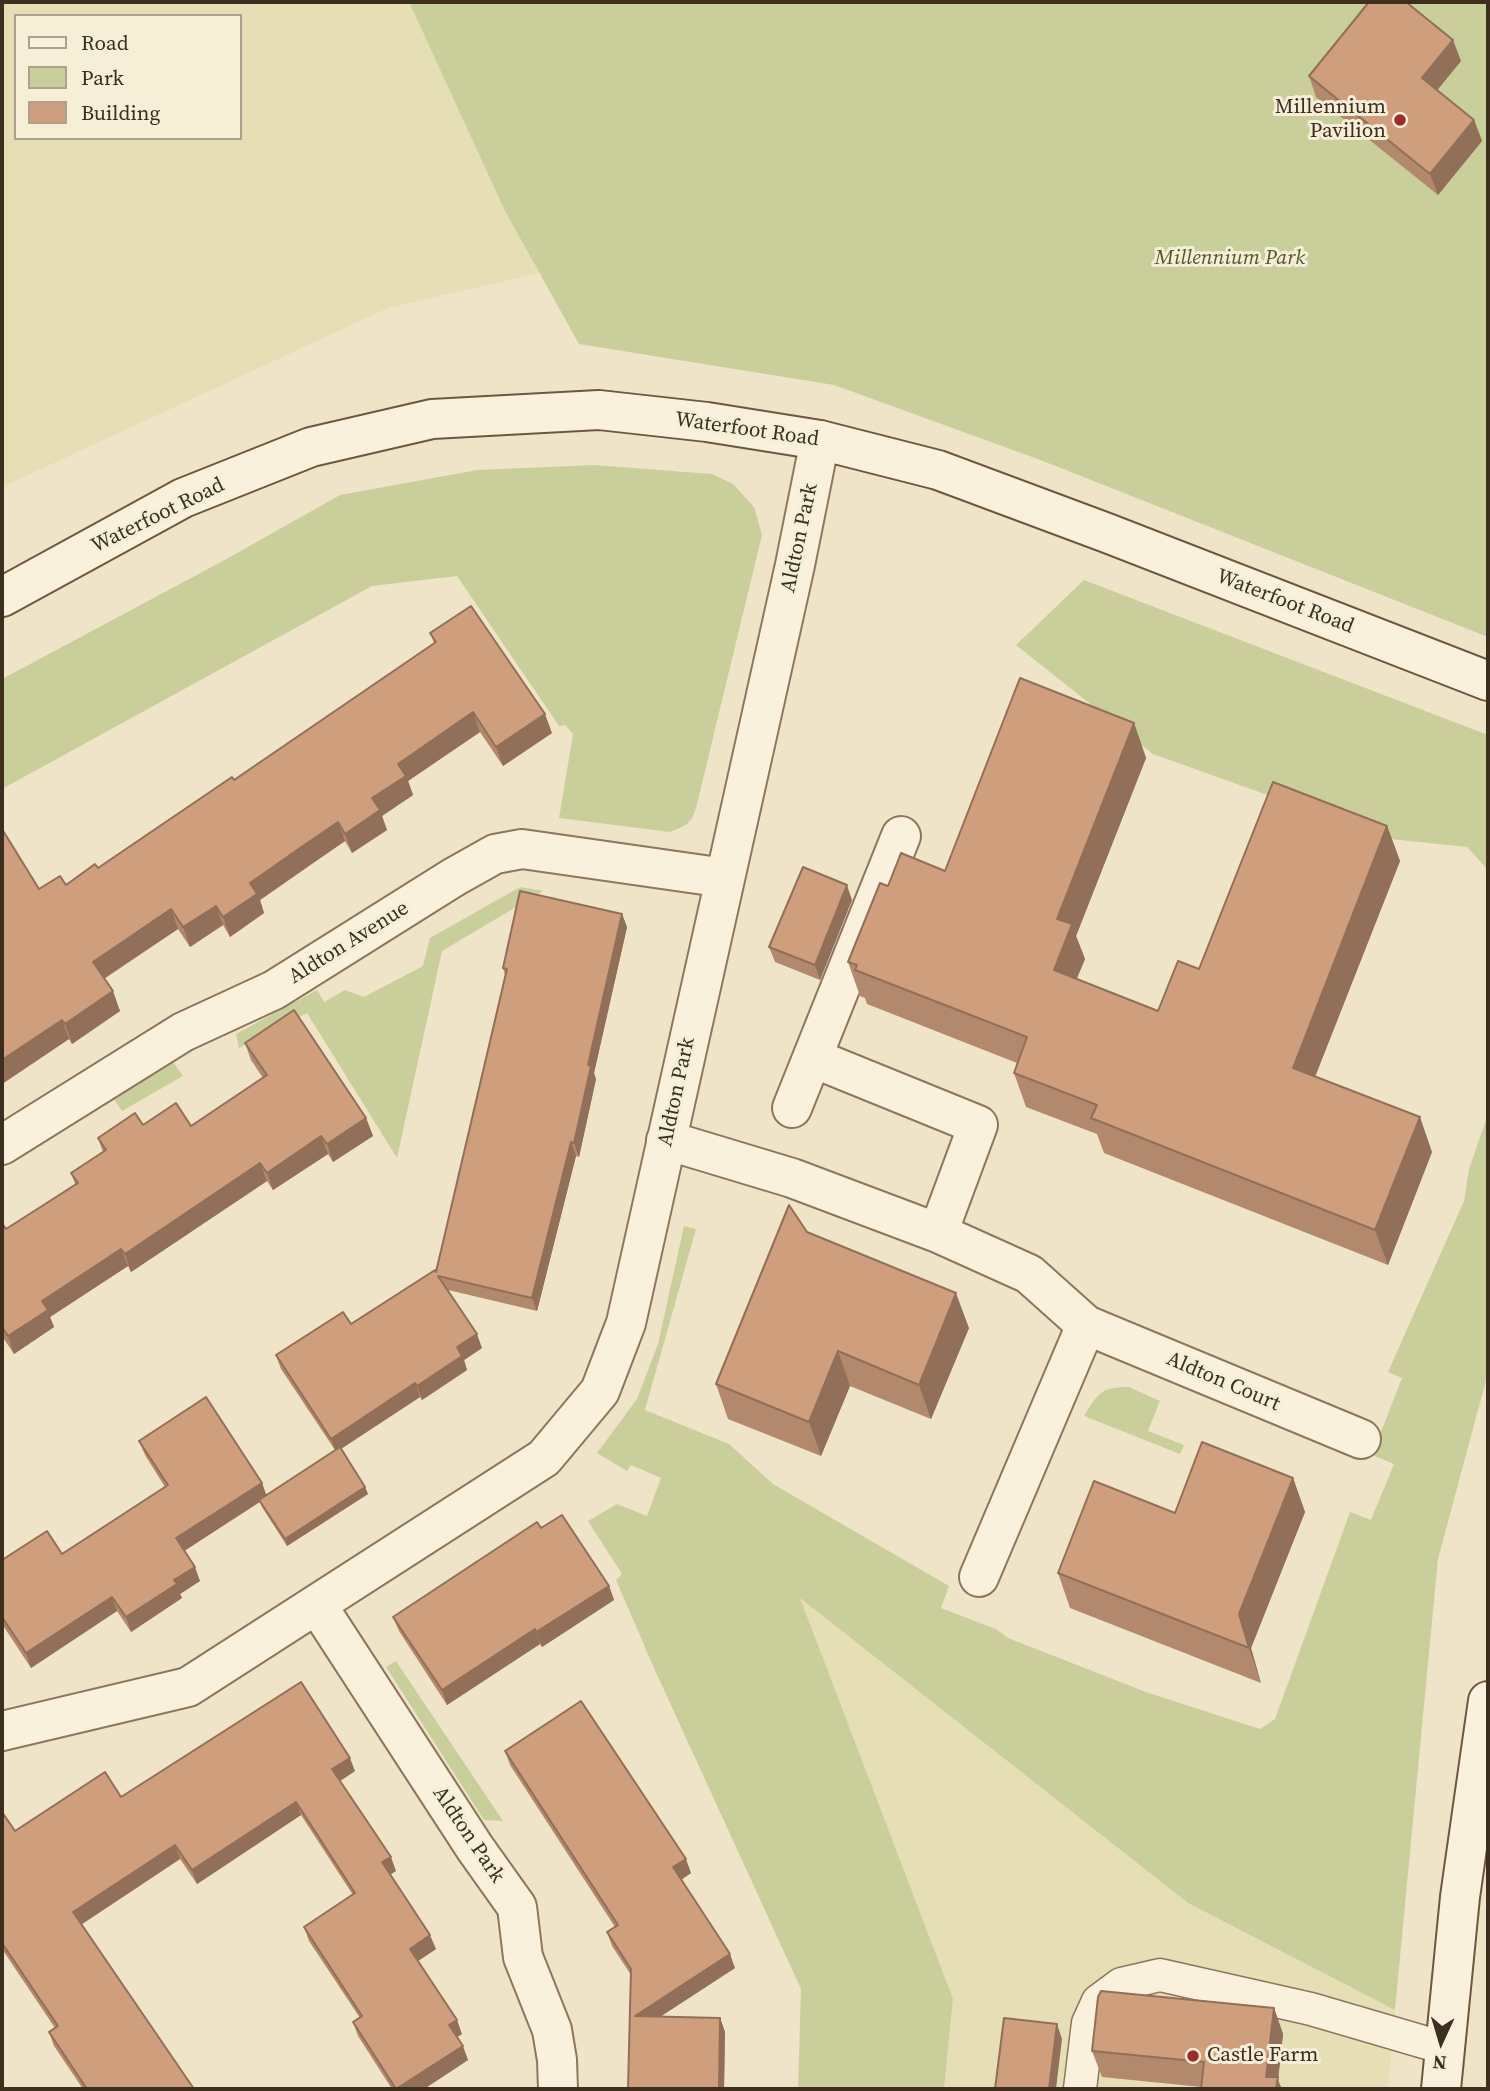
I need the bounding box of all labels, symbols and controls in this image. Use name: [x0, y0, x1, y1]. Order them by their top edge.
legend: [14, 14, 242, 140]
text: Road: [81, 28, 129, 57]
text: Park: [81, 63, 124, 92]
place label: Millennium Pavilion: [1275, 95, 1386, 145]
text: Building: [81, 98, 160, 127]
marker: Millennium Pavilion: [1392, 112, 1408, 128]
park label: Millennium Park: [1155, 246, 1305, 272]
street label: Waterfoot Road: [673, 407, 821, 453]
street label: Waterfoot Road: [87, 473, 229, 559]
street label: Aldton Park: [776, 481, 824, 595]
street label: Waterfoot Road: [1213, 564, 1357, 640]
street label: Aldton Avenue: [284, 896, 414, 990]
street label: Aldton Park: [653, 1035, 701, 1149]
street label: Aldton Court: [1162, 1347, 1284, 1417]
street label: Aldton Park: [426, 1782, 510, 1888]
north arrow: [1406, 2007, 1476, 2077]
place label: Castle Farm: [1207, 2043, 1318, 2069]
marker: Castle Farm: [1185, 2048, 1201, 2064]
text: N: [1432, 2049, 1447, 2076]

